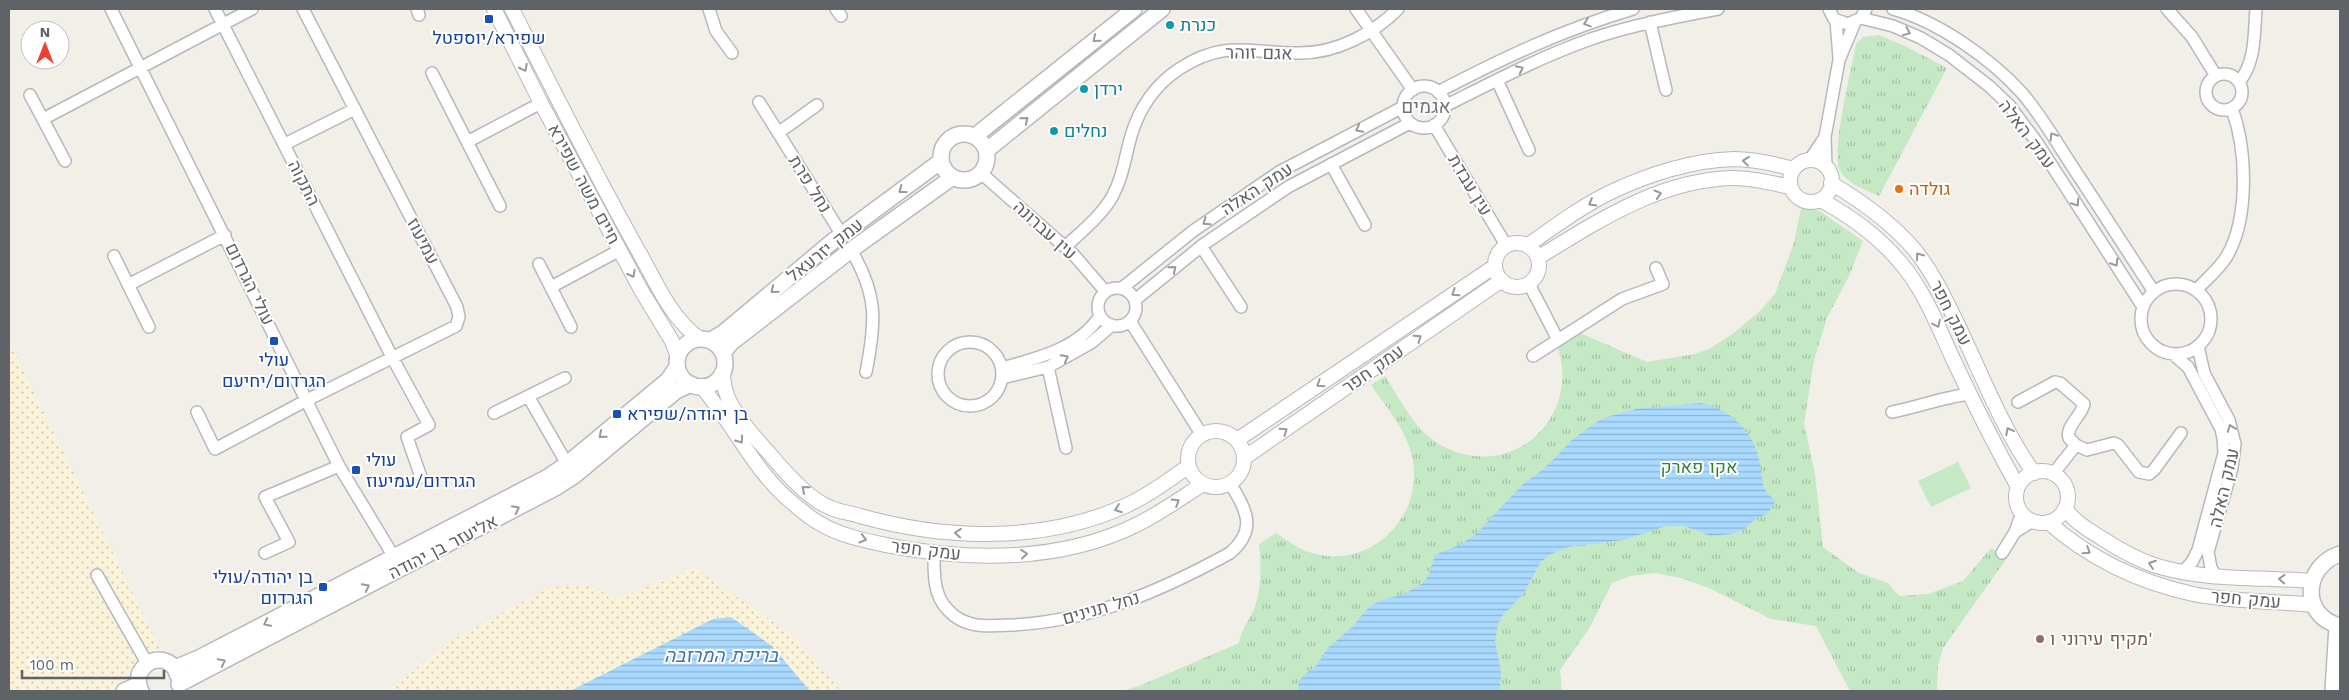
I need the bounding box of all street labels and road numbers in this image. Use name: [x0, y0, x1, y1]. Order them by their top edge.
street label: אגם זוהר: [1225, 41, 1293, 64]
street label: עמק האלה: [1995, 95, 2060, 172]
street label: חיים משה שפירא: [544, 120, 625, 247]
street label: עין עבדת: [1444, 150, 1497, 219]
street label: נחל פרת: [785, 151, 836, 217]
street label: התקוה: [284, 156, 325, 209]
street label: עמק האלה: [1217, 158, 1296, 219]
street label: עין עברונה: [1009, 196, 1081, 264]
street label: עמק יזרעאל: [782, 213, 867, 286]
street label: עמיעוז: [403, 214, 444, 268]
street label: עולי הגרדום: [221, 239, 279, 328]
street label: עמק חפר: [1926, 277, 1977, 349]
street label: עמק חפר: [1338, 340, 1407, 397]
street label: עמק האלה: [2204, 446, 2243, 530]
street label: אליעזר בן יהודה: [385, 510, 501, 583]
street label: עמק חפר: [890, 535, 962, 564]
street label: עמק חפר: [2210, 585, 2282, 612]
street label: נחל תנינים: [1060, 586, 1142, 629]

